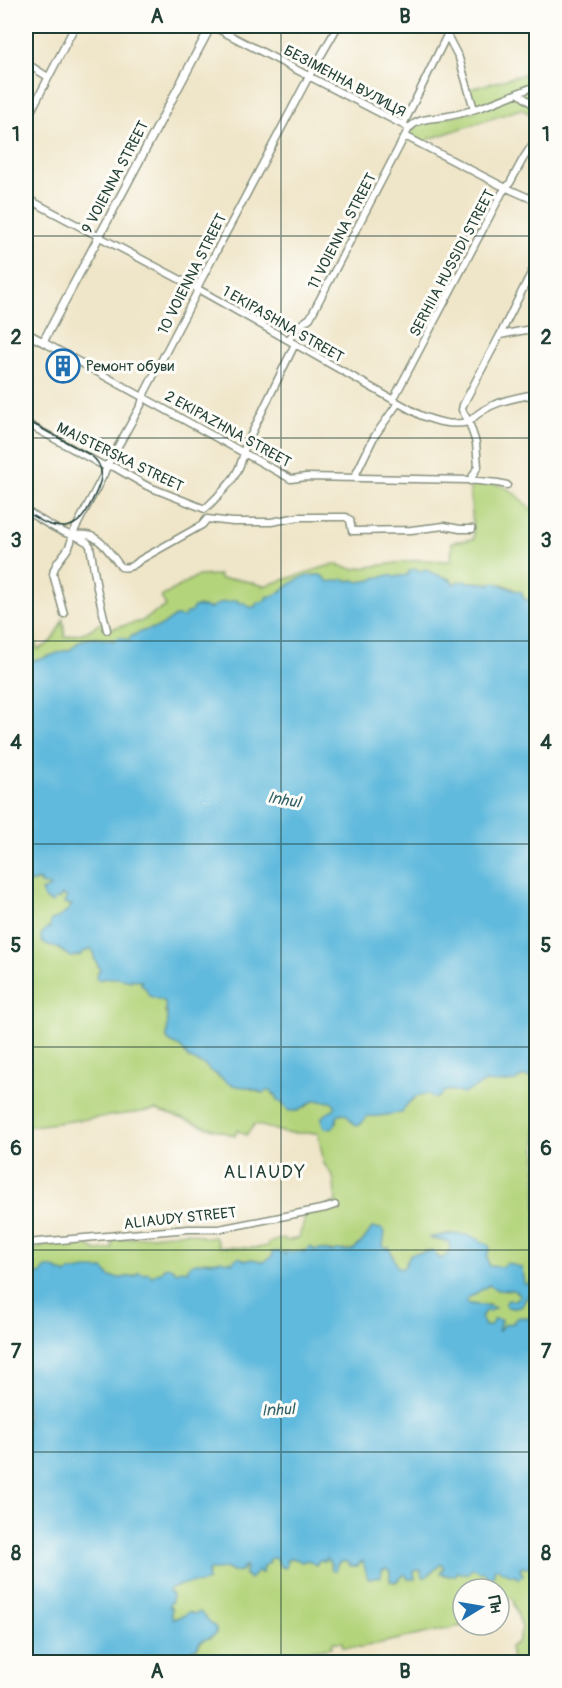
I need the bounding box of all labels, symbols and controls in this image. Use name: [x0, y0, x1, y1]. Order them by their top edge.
text: A: [151, 4, 164, 29]
text: B: [399, 4, 411, 29]
street label: БЕЗІМЕННА ВУЛИЦЯ: [281, 41, 409, 122]
street label: 9 VOIENNA STREET: [78, 118, 153, 237]
text: 1: [12, 122, 20, 147]
text: 1: [542, 122, 550, 147]
street label: 11 VOIENNA STREET: [304, 170, 381, 293]
street label: SERHIIA HUSSIDI STREET: [406, 186, 499, 340]
street label: 10 VOIENNA STREET: [154, 211, 231, 338]
street label: 1 EKIPASHNA STREET: [218, 282, 347, 367]
text: 2: [10, 325, 22, 350]
text: 2: [540, 325, 552, 350]
building icon: Ремонт обуви: [45, 348, 81, 384]
place label: Ремонт обуви: [86, 357, 174, 376]
street label: 2 EKIPAZHNA STREET: [161, 387, 294, 472]
street label: MAISTERSKA STREET: [53, 418, 186, 496]
text: 3: [10, 528, 22, 553]
text: 3: [540, 528, 552, 553]
text: 4: [10, 730, 22, 755]
text: 4: [540, 730, 552, 755]
water label: Inhul: [266, 787, 304, 813]
text: 5: [11, 933, 22, 958]
text: 5: [541, 933, 552, 958]
text: 6: [10, 1136, 22, 1161]
text: 6: [540, 1136, 552, 1161]
district label: ALIAUDY: [224, 1161, 306, 1184]
street label: ALIAUDY STREET: [123, 1203, 237, 1234]
text: 7: [11, 1339, 22, 1364]
text: 7: [541, 1339, 552, 1364]
water label: Inhul: [261, 1399, 297, 1421]
text: 8: [11, 1541, 21, 1566]
text: 8: [541, 1541, 551, 1566]
north arrow: [451, 1577, 511, 1637]
text: Пн: [483, 1594, 506, 1615]
text: A: [151, 1659, 164, 1684]
text: B: [399, 1659, 411, 1684]

